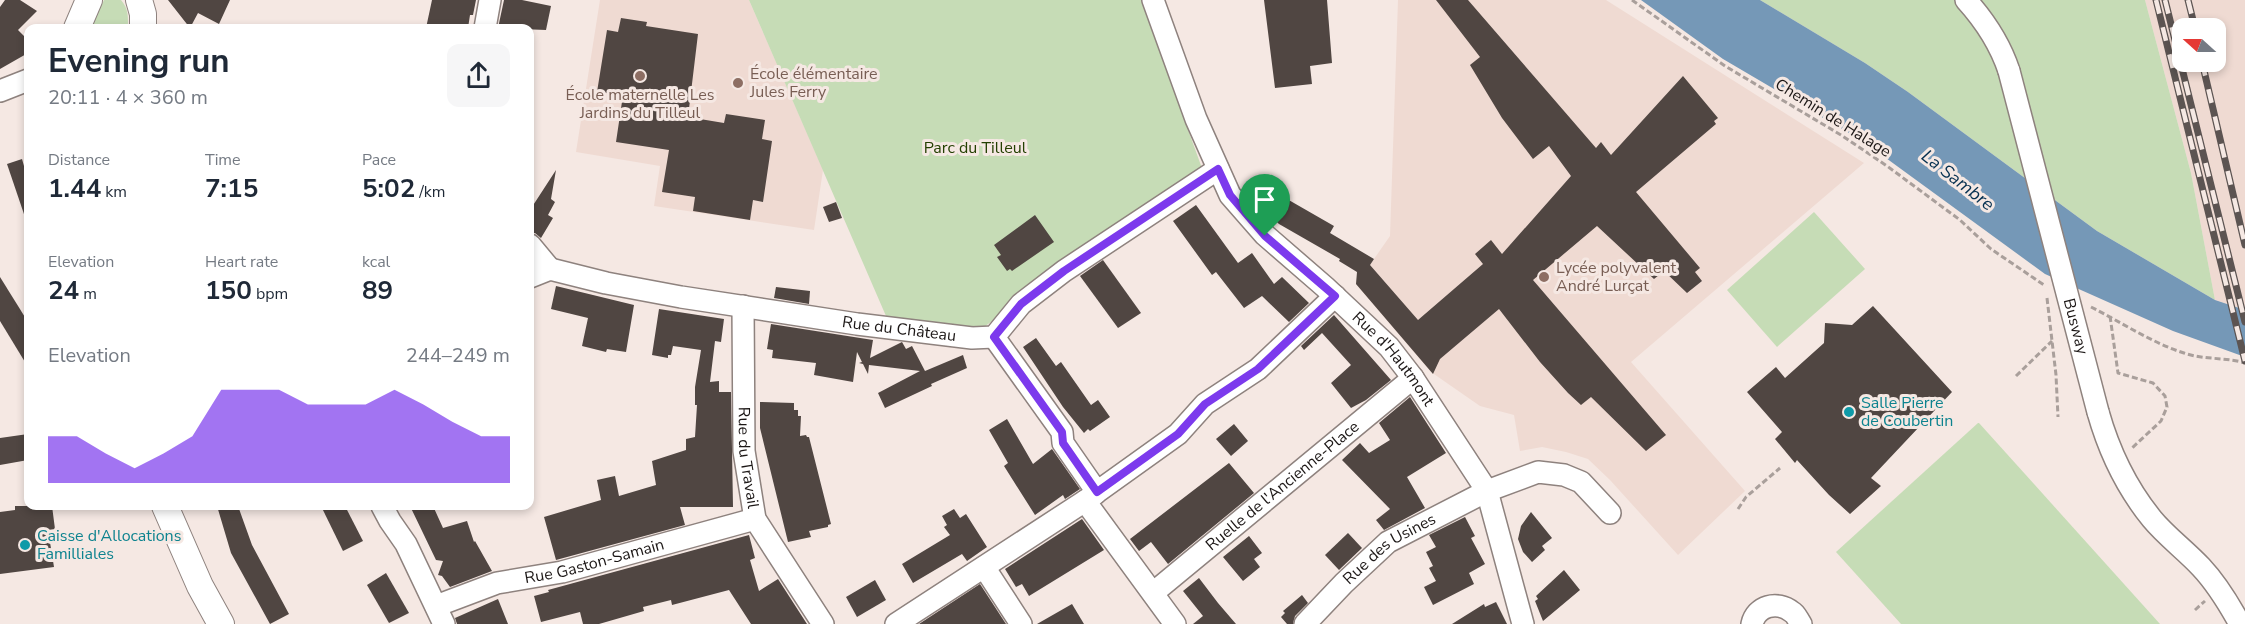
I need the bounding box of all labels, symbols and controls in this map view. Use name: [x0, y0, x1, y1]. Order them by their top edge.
north arrow: [2172, 18, 2226, 72]
map controls: [2172, 18, 2226, 72]
text: Evening run: [48, 39, 230, 84]
button: share: [447, 44, 510, 107]
place label: École élémentaire Jules Ferry: [749, 63, 878, 103]
marker: École maternelle Les Jardins du Tilleul: [633, 69, 647, 83]
street label: Chemin de Halage: [1771, 74, 1895, 162]
marker: École élémentaire Jules Ferry: [731, 76, 745, 90]
text: 20:11 · 4 × 360 m: [48, 84, 208, 111]
place label: École maternelle Les Jardins du Tilleul: [565, 84, 715, 124]
park label: Parc du Tilleul: [924, 137, 1027, 159]
water label: La Sambre: [1917, 144, 2000, 216]
text: Distance: [48, 149, 110, 171]
text: Time: [205, 149, 241, 171]
text: Pace: [362, 149, 396, 171]
text: 1.44: [48, 171, 101, 206]
text: 7:15: [205, 171, 258, 206]
text: 5:02: [362, 171, 415, 206]
pin: [1239, 174, 1290, 236]
text: km: [101, 181, 127, 203]
text: /km: [415, 181, 446, 203]
icon: arrive: [1248, 183, 1281, 216]
text: Elevation: [48, 251, 114, 273]
text: Heart rate: [205, 251, 278, 273]
text: kcal: [362, 251, 390, 273]
place label: Lycée polyvalent André Lurçat: [1556, 257, 1677, 297]
marker: Lycée polyvalent André Lurçat: [1537, 270, 1551, 284]
text: 24: [48, 273, 79, 308]
text: 150: [205, 273, 252, 308]
text: 89: [362, 273, 393, 308]
text: m: [79, 283, 97, 305]
text: bpm: [252, 283, 288, 305]
street label: Busway: [2058, 296, 2094, 358]
street label: Rue d'Hautmont: [1347, 307, 1440, 411]
street label: Rue du Château: [841, 311, 957, 347]
text: Elevation: [48, 342, 131, 369]
text: 244–249 m: [406, 342, 510, 369]
place label: Salle Pierre de Coubertin: [1861, 392, 1953, 432]
marker: Salle Pierre de Coubertin: [1842, 405, 1856, 419]
street label: Rue du Travail: [733, 407, 764, 510]
street label: Ruelle de l'Ancienne-Place: [1201, 416, 1364, 556]
street label: Rue des Usines: [1338, 508, 1440, 590]
place label: Caisse d'Allocations Familliales: [37, 525, 181, 565]
street label: Rue Gaston-Samain: [523, 533, 667, 589]
marker: Caisse d'Allocations Familliales: [18, 538, 32, 552]

